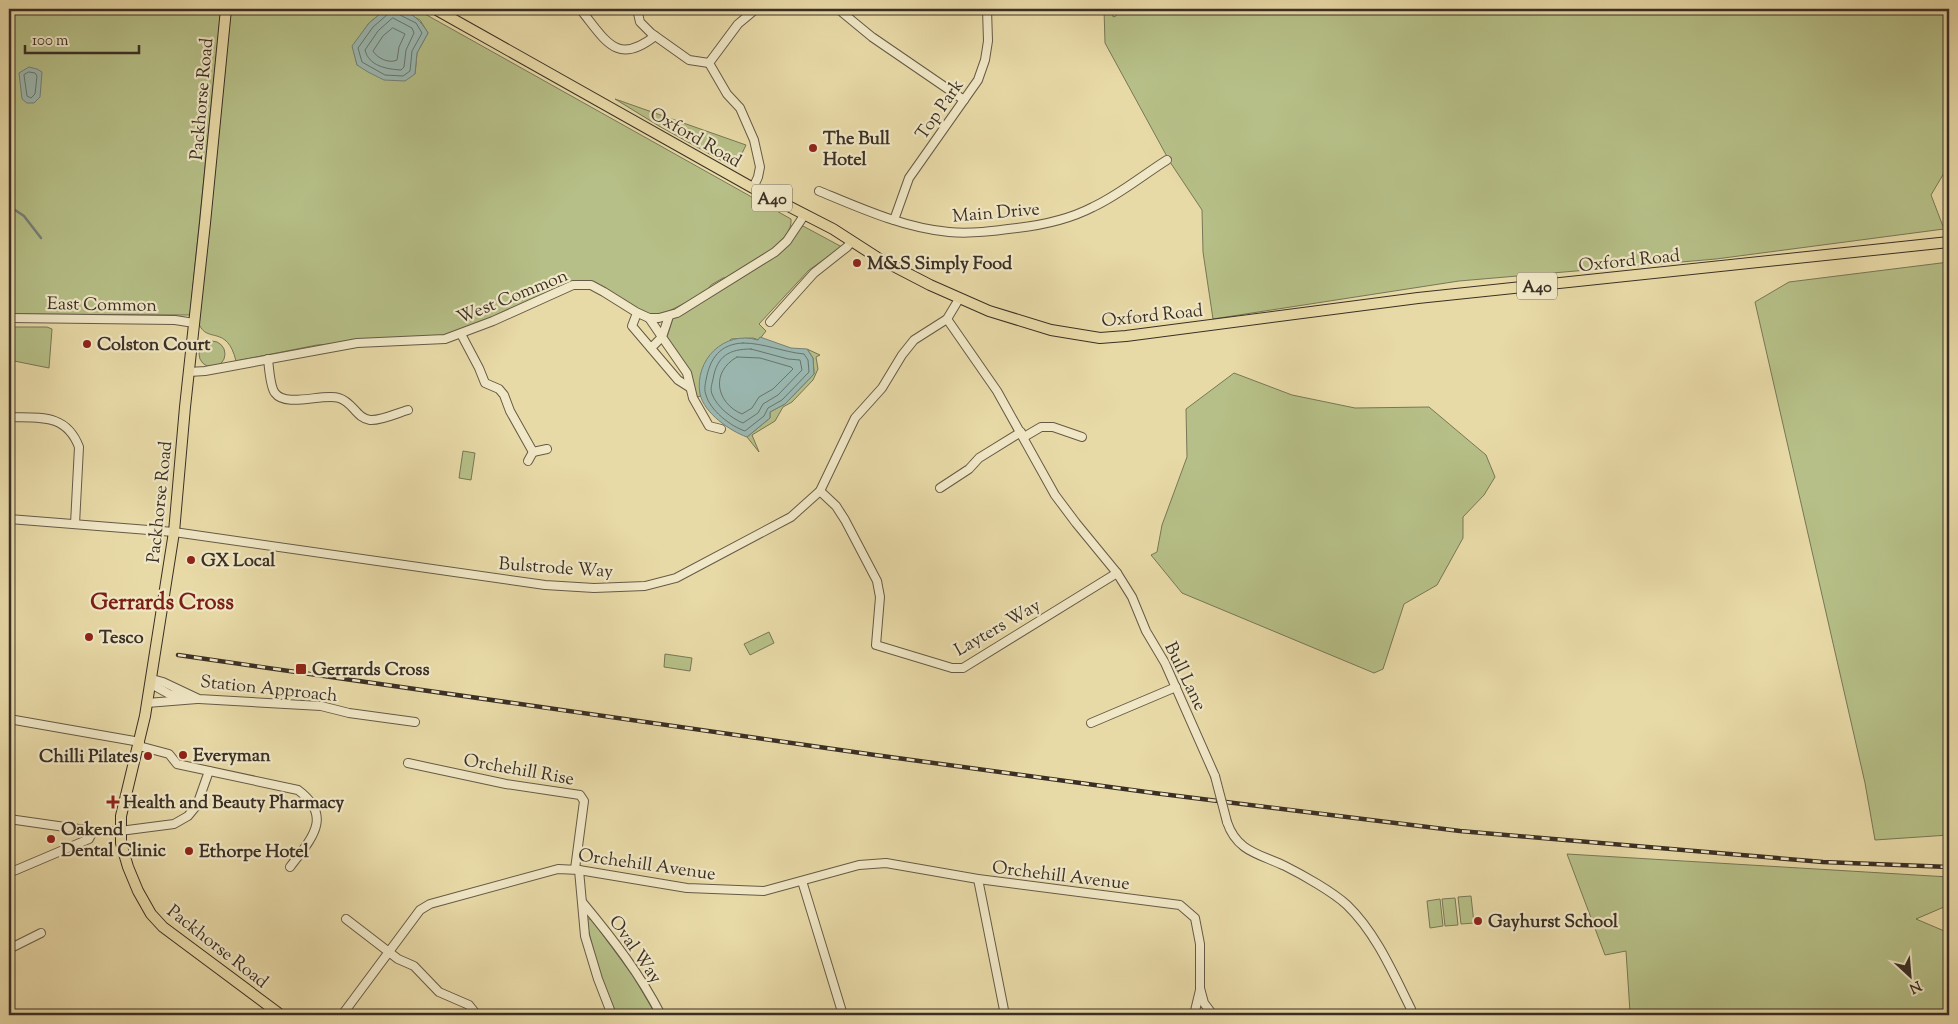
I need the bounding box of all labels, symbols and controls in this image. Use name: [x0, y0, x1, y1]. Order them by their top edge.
scale bar: [25, 22, 139, 54]
text: 100 m: [32, 31, 69, 52]
street label: Packhorse Road: [185, 37, 221, 161]
street label: Top Park: [910, 74, 971, 146]
street label: Oxford Road: [644, 102, 746, 175]
place label: The Bull Hotel: [823, 127, 891, 174]
marker: The Bull Hotel: [807, 142, 819, 154]
road number: A40: [752, 184, 792, 212]
street label: Main Drive: [951, 197, 1041, 231]
street label: Oxford Road: [1577, 244, 1681, 280]
place label: M&S Simply Food: [867, 252, 1013, 278]
marker: M&S Simply Food: [851, 257, 863, 269]
street label: West Common: [453, 264, 572, 332]
road number: A40: [1517, 272, 1557, 300]
street label: East Common: [47, 292, 158, 320]
street label: Oxford Road: [1100, 299, 1204, 335]
place label: Colston Court: [97, 333, 211, 359]
marker: Colston Court: [81, 338, 93, 350]
street label: Packhorse Road: [142, 440, 180, 565]
place label: GX Local: [201, 549, 276, 575]
street label: Bulstrode Way: [498, 552, 614, 586]
marker: GX Local: [185, 554, 197, 566]
district label: Gerrards Cross: [90, 588, 234, 620]
street label: Layters Way: [950, 593, 1046, 664]
place label: Tesco: [99, 626, 144, 652]
marker: Tesco: [83, 631, 95, 643]
street label: Bull Lane: [1156, 638, 1212, 716]
place label: Gerrards Cross: [312, 658, 430, 684]
marker: Gerrards Cross: [294, 662, 308, 676]
street label: Station Approach: [199, 670, 339, 710]
place label: Everyman: [193, 744, 271, 770]
place label: Chilli Pilates: [39, 745, 138, 771]
street label: Orchehill Rise: [461, 748, 576, 793]
marker: Everyman: [177, 749, 189, 761]
marker: Chilli Pilates: [142, 750, 154, 762]
place label: Health and Beauty Pharmacy: [123, 791, 344, 817]
marker: Health and Beauty Pharmacy: [107, 796, 119, 808]
place label: Oakend Dental Clinic: [61, 818, 167, 865]
marker: Oakend Dental Clinic: [45, 833, 57, 845]
place label: Ethorpe Hotel: [199, 840, 310, 866]
street label: Orchehill Avenue: [576, 843, 717, 888]
marker: Ethorpe Hotel: [183, 845, 195, 857]
street label: Orchehill Avenue: [990, 856, 1131, 898]
street label: Packhorse Road: [160, 900, 273, 996]
place label: Gayhurst School: [1488, 910, 1619, 936]
street label: Oval Way: [601, 911, 667, 990]
marker: Gayhurst School: [1472, 915, 1484, 927]
north arrow: [1886, 952, 1936, 1002]
text: N: [1905, 974, 1924, 997]

